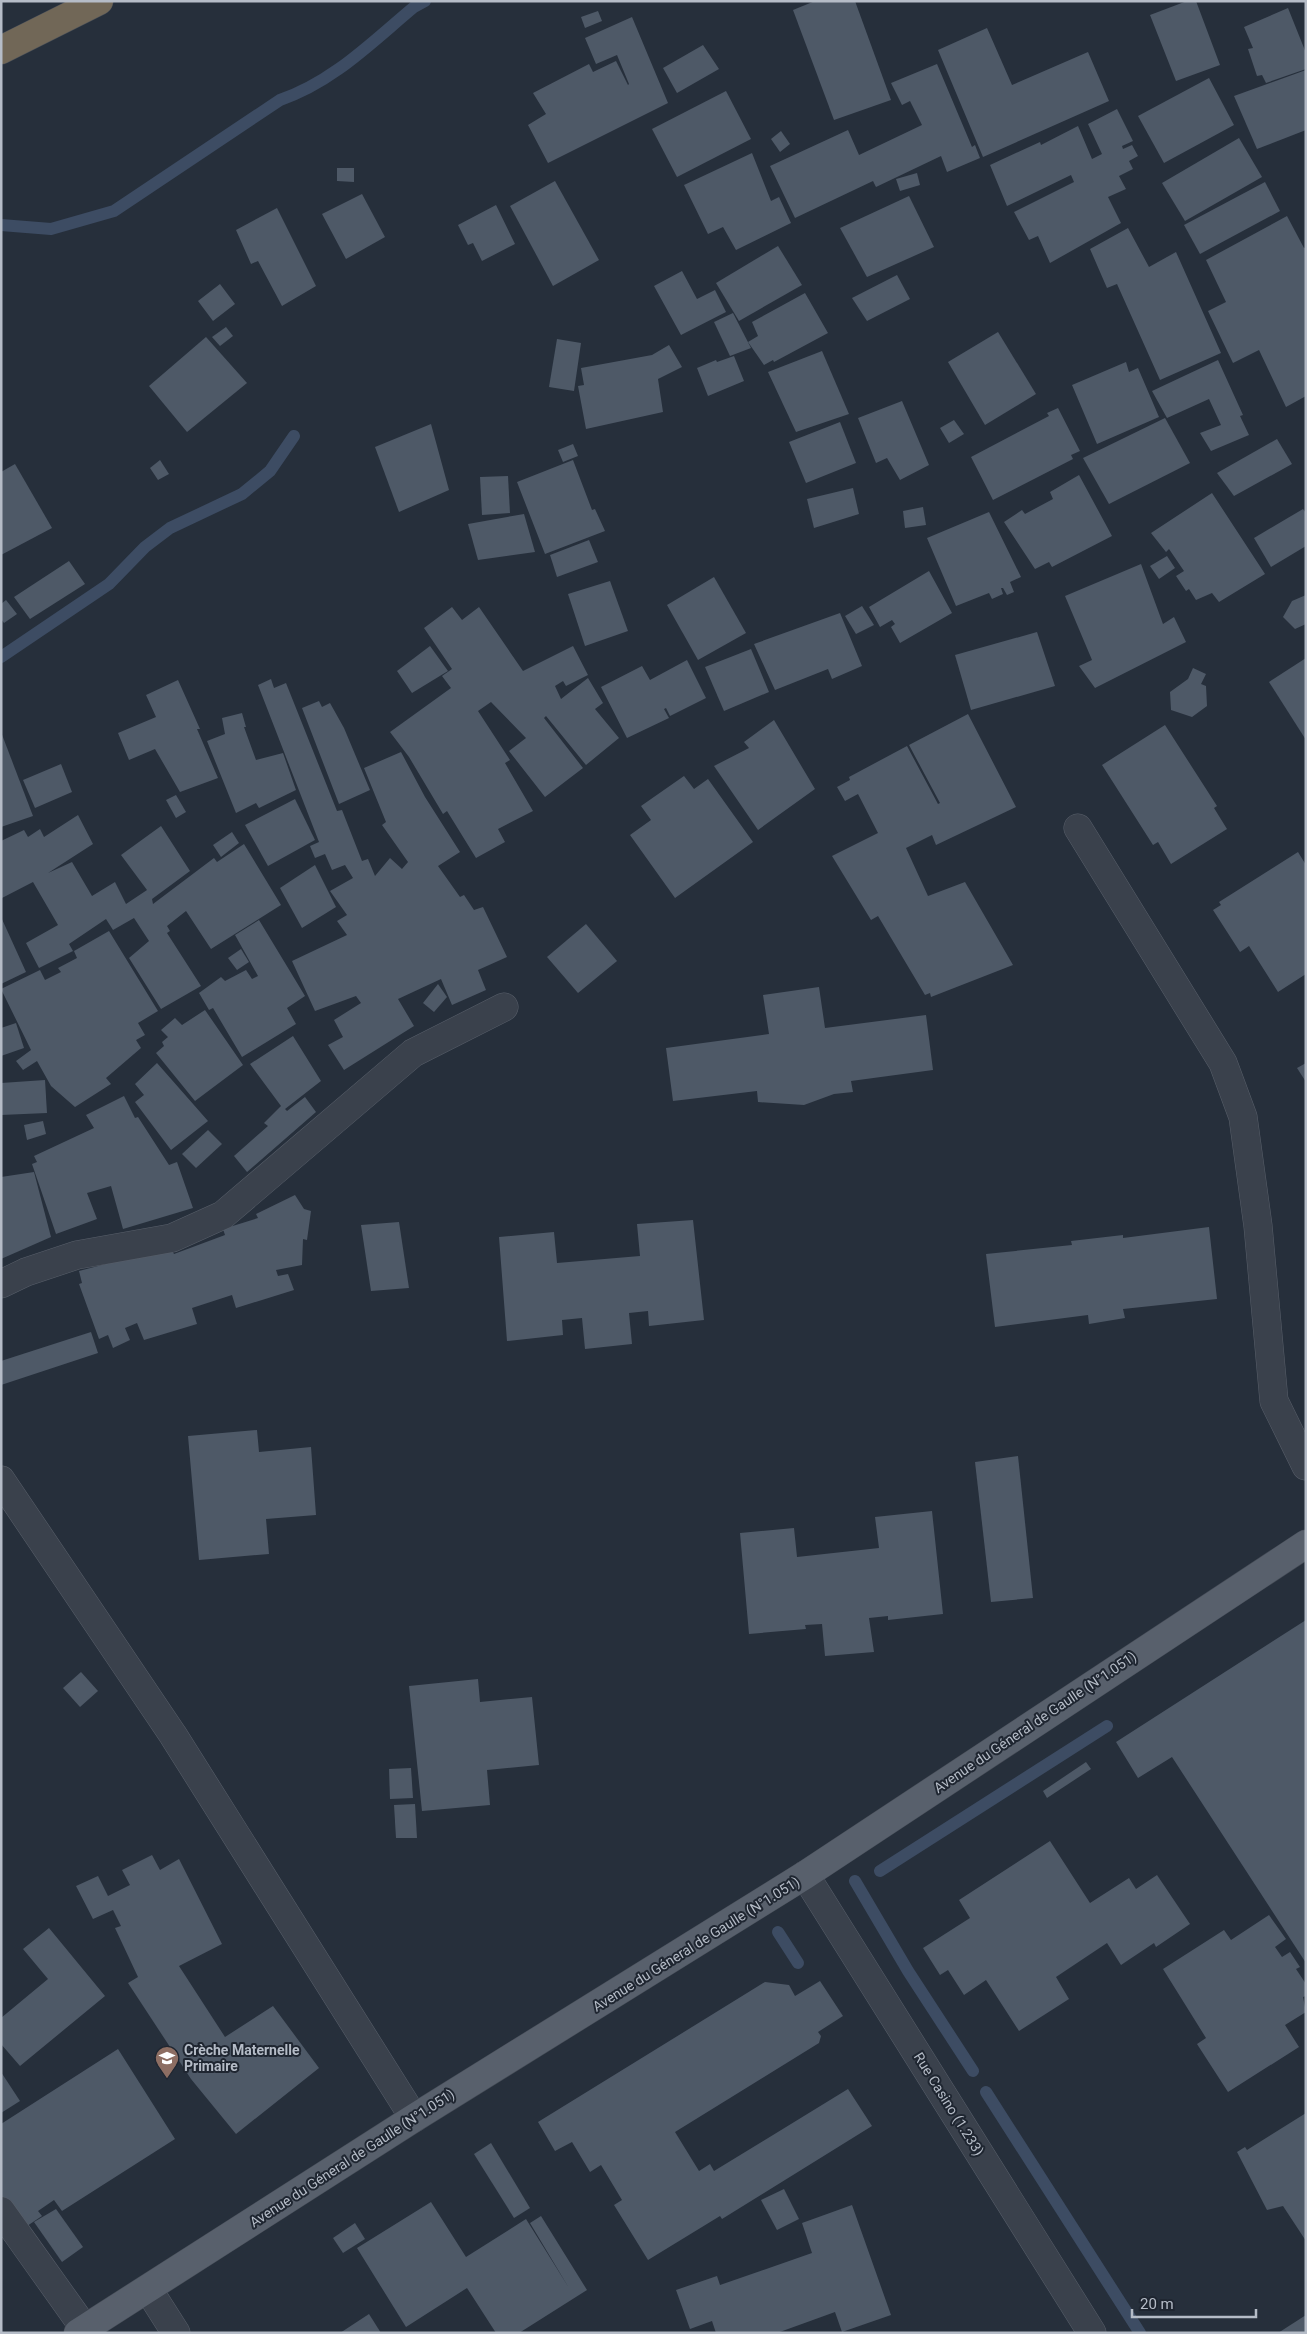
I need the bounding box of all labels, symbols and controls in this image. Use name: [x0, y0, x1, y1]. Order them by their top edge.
street label: Avenue du Géneral de Gaulle (N°1.051): [931, 1648, 1140, 1797]
street label: Avenue du Géneral de Gaulle (N°1.051): [590, 1873, 803, 2015]
place label: Crèche Maternelle Primaire: [184, 2042, 300, 2074]
school or university icon: Crèche Maternelle Primaire: [154, 2045, 180, 2079]
street label: Rue Casino (1.233): [910, 2049, 987, 2159]
street label: Avenue du Géneral de Gaulle (N°1.051): [247, 2086, 458, 2231]
scale bar: [1132, 2286, 1256, 2318]
text: 20 m: [1140, 2295, 1174, 2313]

